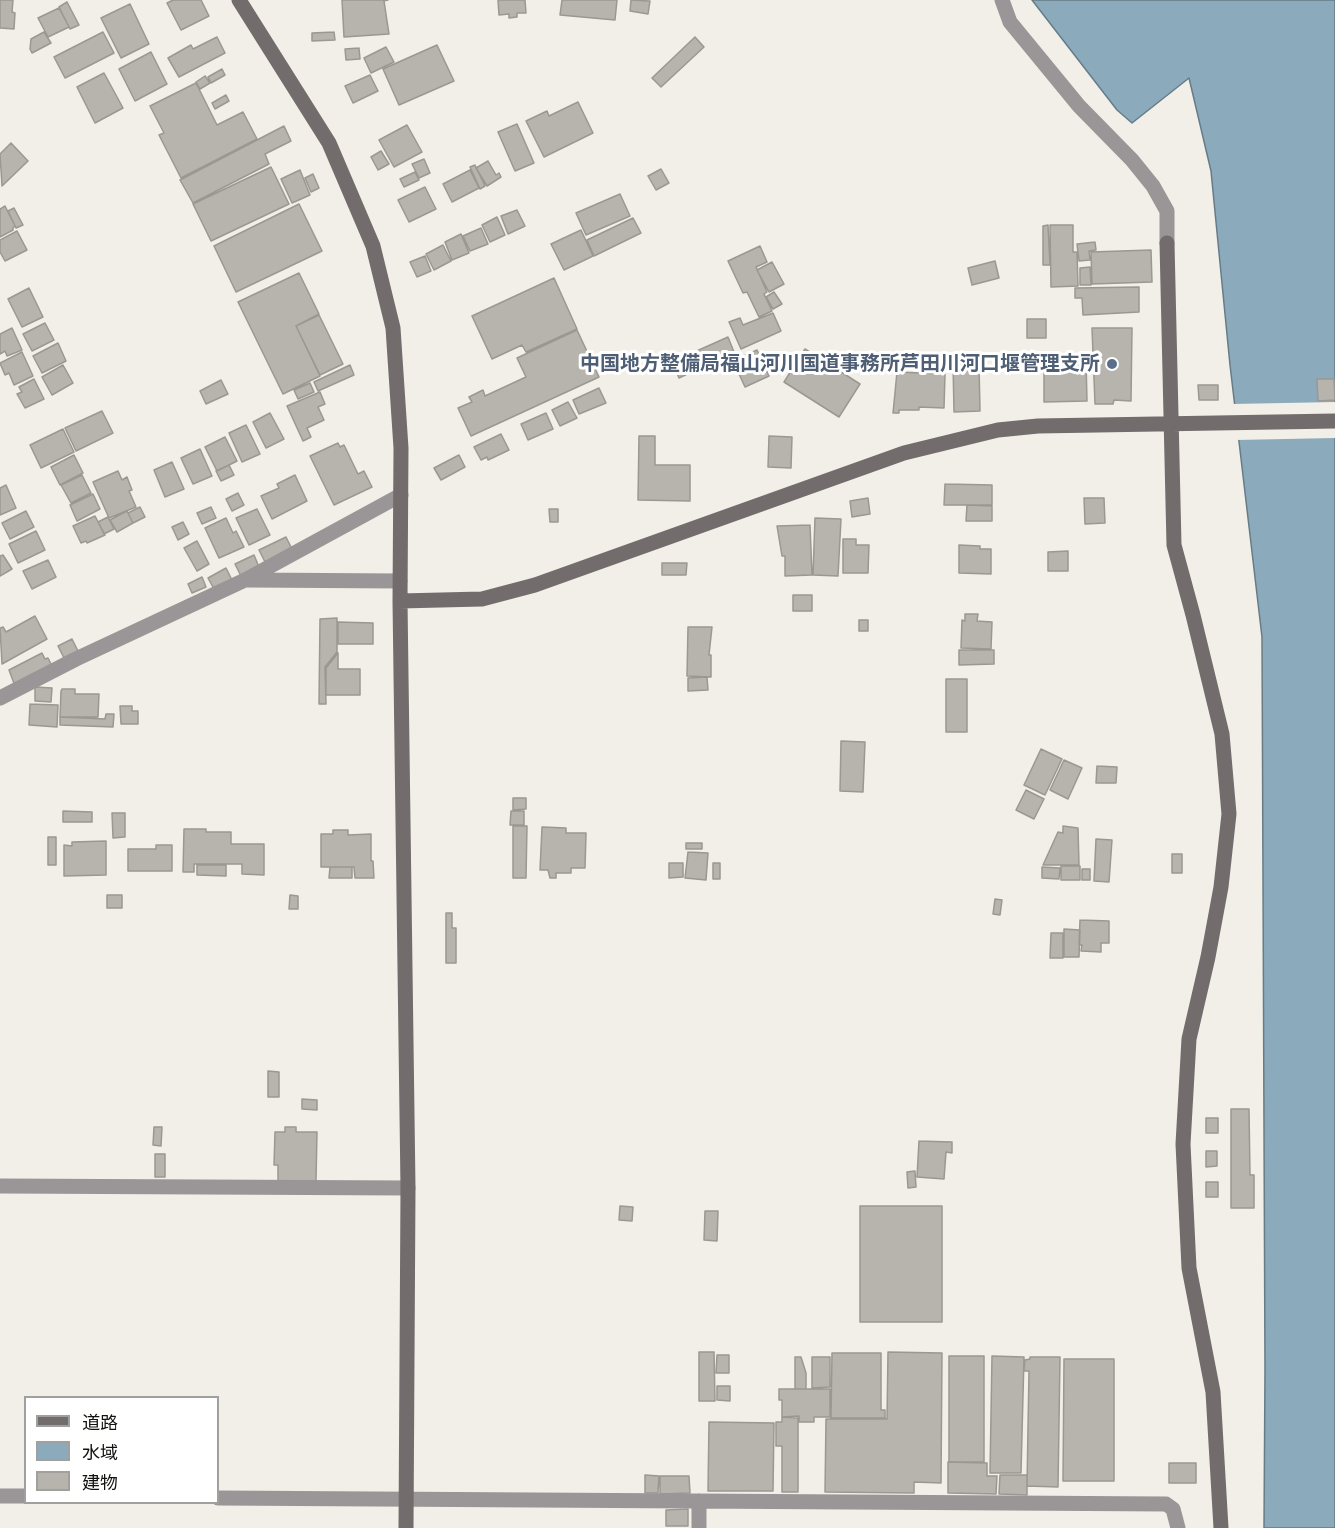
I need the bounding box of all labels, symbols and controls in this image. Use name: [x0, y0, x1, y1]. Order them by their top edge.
place label: 中国地方整備局福山河川国道事務所芦田川河口堰管理支所: [580, 352, 1100, 376]
marker: 中国地方整備局福山河川国道事務所芦田川河口堰管理支所: [1105, 357, 1119, 371]
legend: [24, 1396, 219, 1504]
text: 道路: [82, 1412, 118, 1433]
text: 水域: [82, 1442, 118, 1463]
text: 建物: [82, 1472, 118, 1493]

